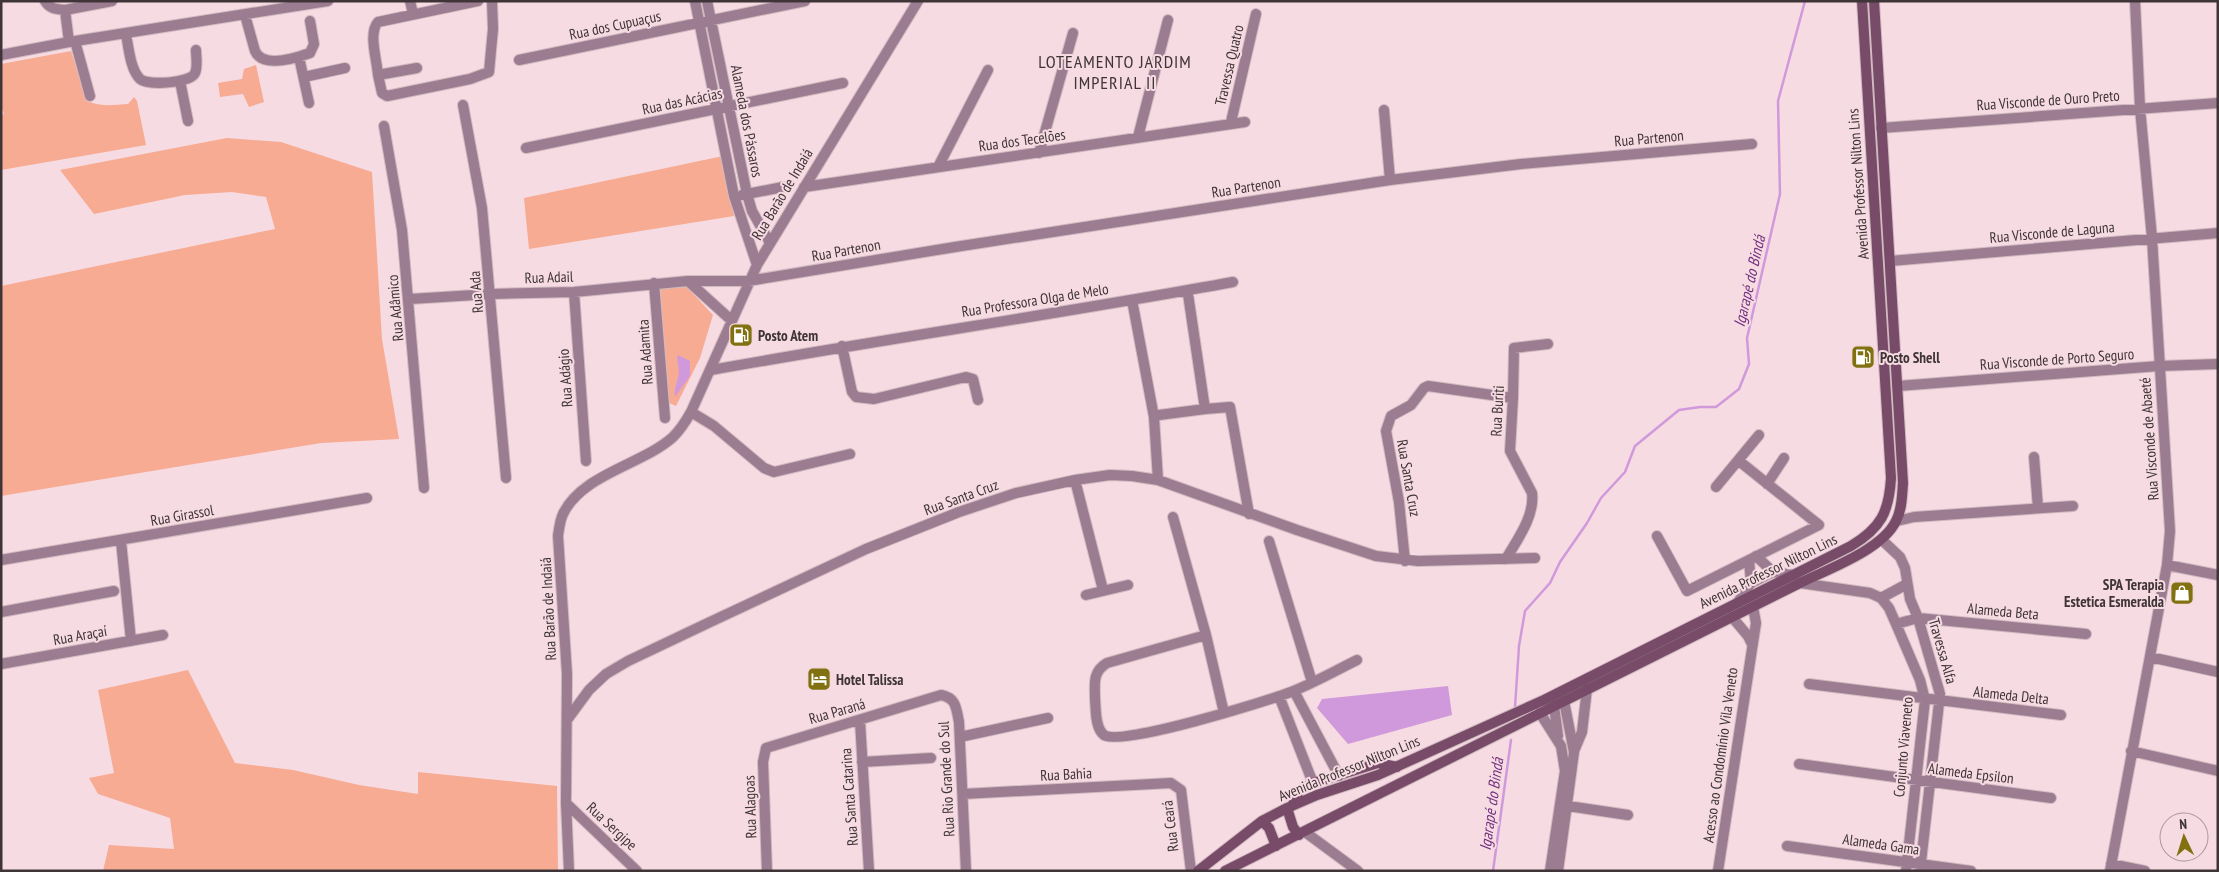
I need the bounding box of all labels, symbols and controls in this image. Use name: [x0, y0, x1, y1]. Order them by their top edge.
street label: Rua dos Cupuaçus: [567, 6, 663, 44]
street label: Travessa Quatro: [1210, 23, 1248, 107]
district label: LOTEAMENTO JARDIM IMPERIAL II: [1038, 50, 1192, 94]
street label: Alameda dos Pássaros: [727, 63, 767, 179]
street label: Rua das Acácias: [640, 83, 724, 119]
street label: Rua Visconde de Ouro Preto: [1976, 86, 2120, 114]
street label: Avenida Professor Nilton Lins: [1843, 108, 1873, 260]
street label: Rua dos Tecelões: [977, 125, 1067, 155]
street label: Rua Partenon: [1614, 126, 1684, 150]
street label: Rua Barão de Indaiá: [747, 145, 817, 243]
street label: Rua Partenon: [1210, 172, 1282, 202]
street label: Rua Visconde de Laguna: [1989, 217, 2115, 247]
water label: Igarapé do Bindá: [1729, 232, 1770, 329]
street label: Rua Partenon: [810, 235, 882, 265]
street label: Rua Adail: [524, 267, 574, 287]
street label: Rua Ada: [465, 270, 487, 314]
street label: Rua Adâmico: [383, 274, 407, 342]
street label: Rua Professora Olga de Melo: [960, 279, 1110, 321]
street label: Rua Adamita: [633, 319, 657, 385]
fuel station icon: Posto Atem: [728, 322, 754, 348]
place label: Posto Atem: [758, 326, 818, 345]
fuel station icon: Posto Shell: [1850, 344, 1876, 370]
street label: Rua Visconde de Porto Seguro: [1979, 344, 2135, 374]
street label: Rua Adágio: [553, 348, 577, 408]
place label: Posto Shell: [1880, 348, 1940, 367]
street label: Rua Visconde de Abaeté: [2135, 377, 2163, 501]
street label: Rua Buriti: [1486, 385, 1508, 437]
street label: Rua Santa Cruz: [1393, 438, 1425, 518]
street label: Rua Santa Cruz: [921, 475, 1001, 519]
street label: Rua Girassol: [149, 500, 216, 530]
street label: Avenida Professor Nilton Lins: [1696, 529, 1840, 613]
street label: Rua Barão de Indaiá: [536, 557, 560, 661]
place label: SPA Terapia Estetica Esmeralda: [2064, 575, 2164, 611]
shop icon: SPA Terapia Estetica Esmeralda: [2169, 580, 2195, 606]
street label: Alameda Beta: [1966, 598, 2040, 624]
street label: Travessa Alfa: [1925, 616, 1961, 686]
street label: Rua Araçaí: [52, 621, 109, 649]
hotel icon: Hotel Talissa: [806, 666, 832, 692]
street label: Acesso ao Condomínio Vila Veneto: [1698, 666, 1742, 844]
place label: Hotel Talissa: [836, 670, 903, 689]
street label: Alameda Delta: [1972, 682, 2050, 708]
street label: Rua Paraná: [807, 694, 867, 728]
street label: Conjunto Viaveneto: [1889, 696, 1917, 798]
street label: Rua Rio Grande do Sul: [933, 720, 959, 837]
street label: Avenida Professor Nilton Lins: [1275, 731, 1423, 805]
street label: Rua Santa Catarina: [836, 747, 862, 847]
water label: Igarapé do Bindá: [1475, 755, 1508, 852]
street label: Alameda Epsilon: [1927, 758, 2015, 788]
street label: Rua Bahia: [1040, 763, 1092, 785]
street label: Rua Alagoas: [739, 775, 761, 839]
street label: Rua Sergipe: [583, 798, 641, 854]
street label: Rua Ceará: [1157, 799, 1183, 853]
north arrow: [2159, 812, 2209, 862]
text: N: [2179, 815, 2187, 833]
street label: Alameda Gama: [1841, 829, 1921, 859]

